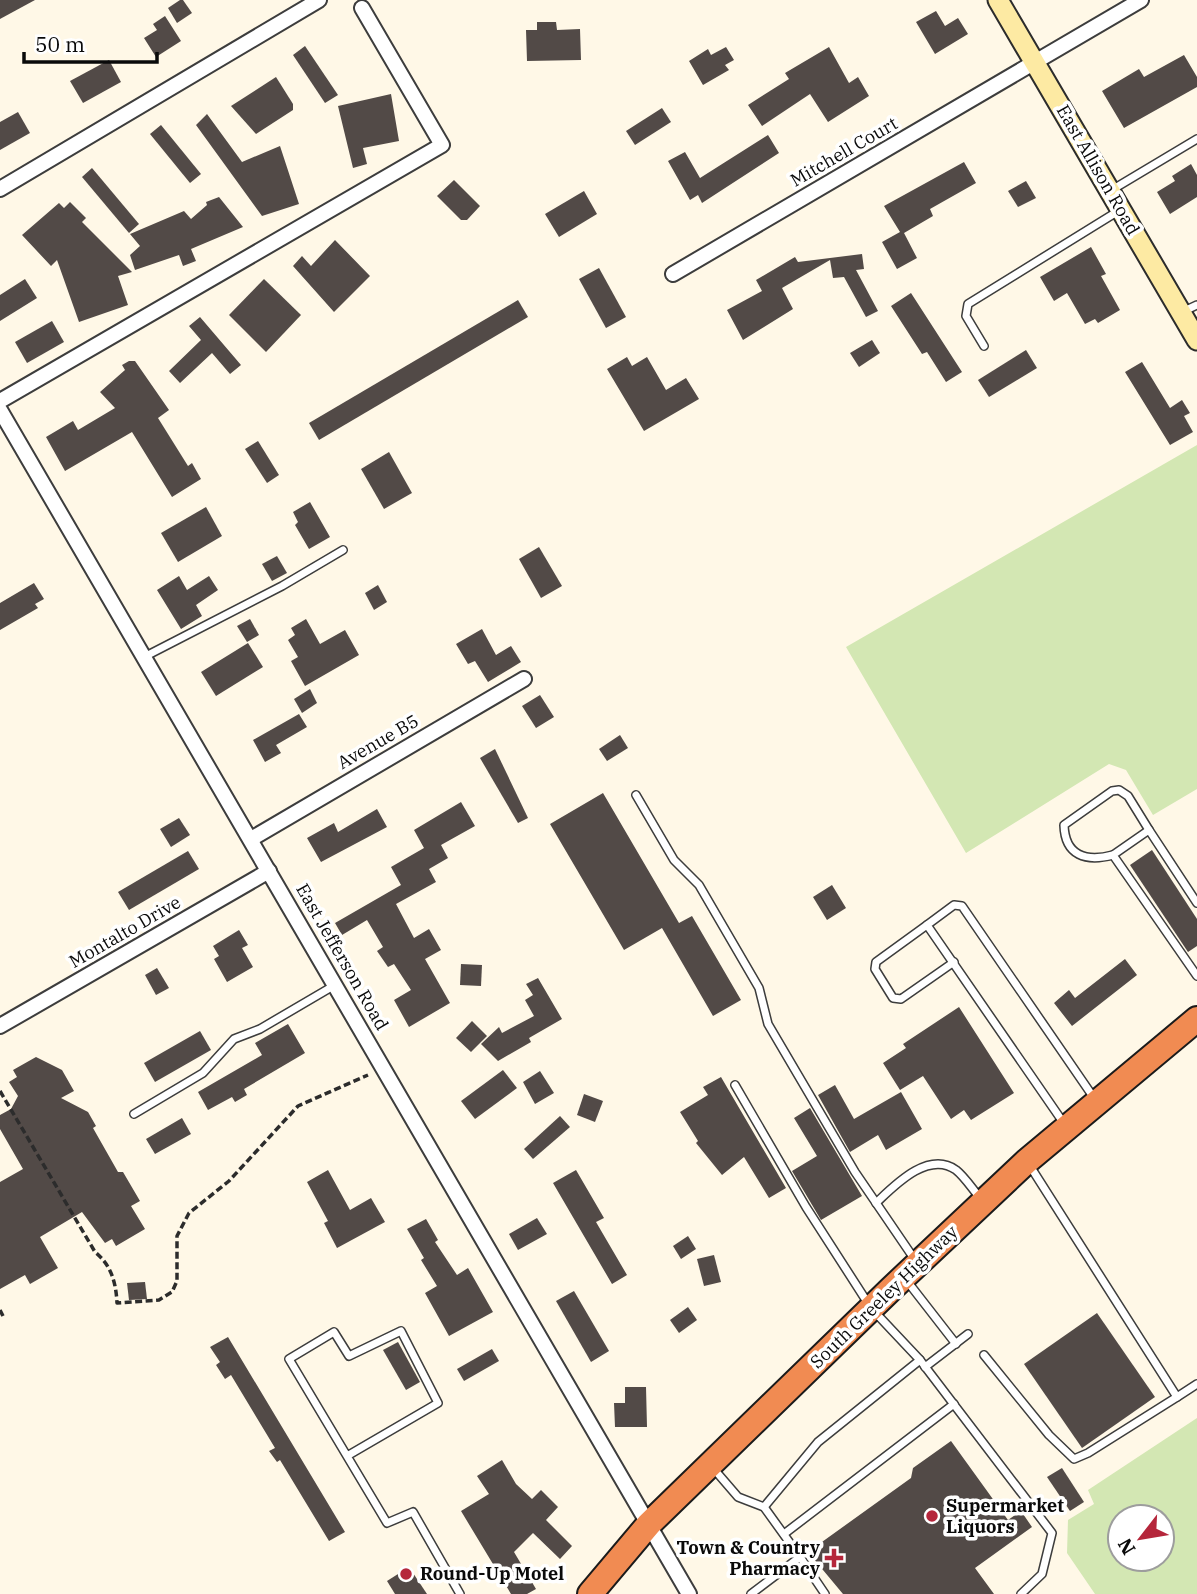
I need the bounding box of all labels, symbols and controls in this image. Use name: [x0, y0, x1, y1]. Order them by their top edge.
scale bar: [24, 21, 158, 65]
text: 50 m: [35, 30, 85, 58]
street label: East Allison Road: [1052, 100, 1145, 239]
street label: Mitchell Court: [786, 112, 902, 192]
street label: Avenue B5: [333, 709, 423, 774]
street label: East Jefferson Road: [291, 879, 394, 1034]
street label: Montalto Drive: [65, 890, 185, 973]
street label: South Greeley Highway: [805, 1220, 963, 1373]
place label: Supermarket Liquors: [946, 1494, 1064, 1538]
north arrow: [1106, 1503, 1176, 1573]
marker: Supermarket Liquors: [924, 1508, 940, 1524]
text: N: [1112, 1534, 1141, 1559]
place label: Town & Country Pharmacy: [676, 1536, 821, 1580]
marker: Town & Country Pharmacy: [826, 1550, 842, 1566]
place label: Round-Up Motel: [420, 1562, 564, 1585]
marker: Round-Up Motel: [398, 1566, 414, 1582]

